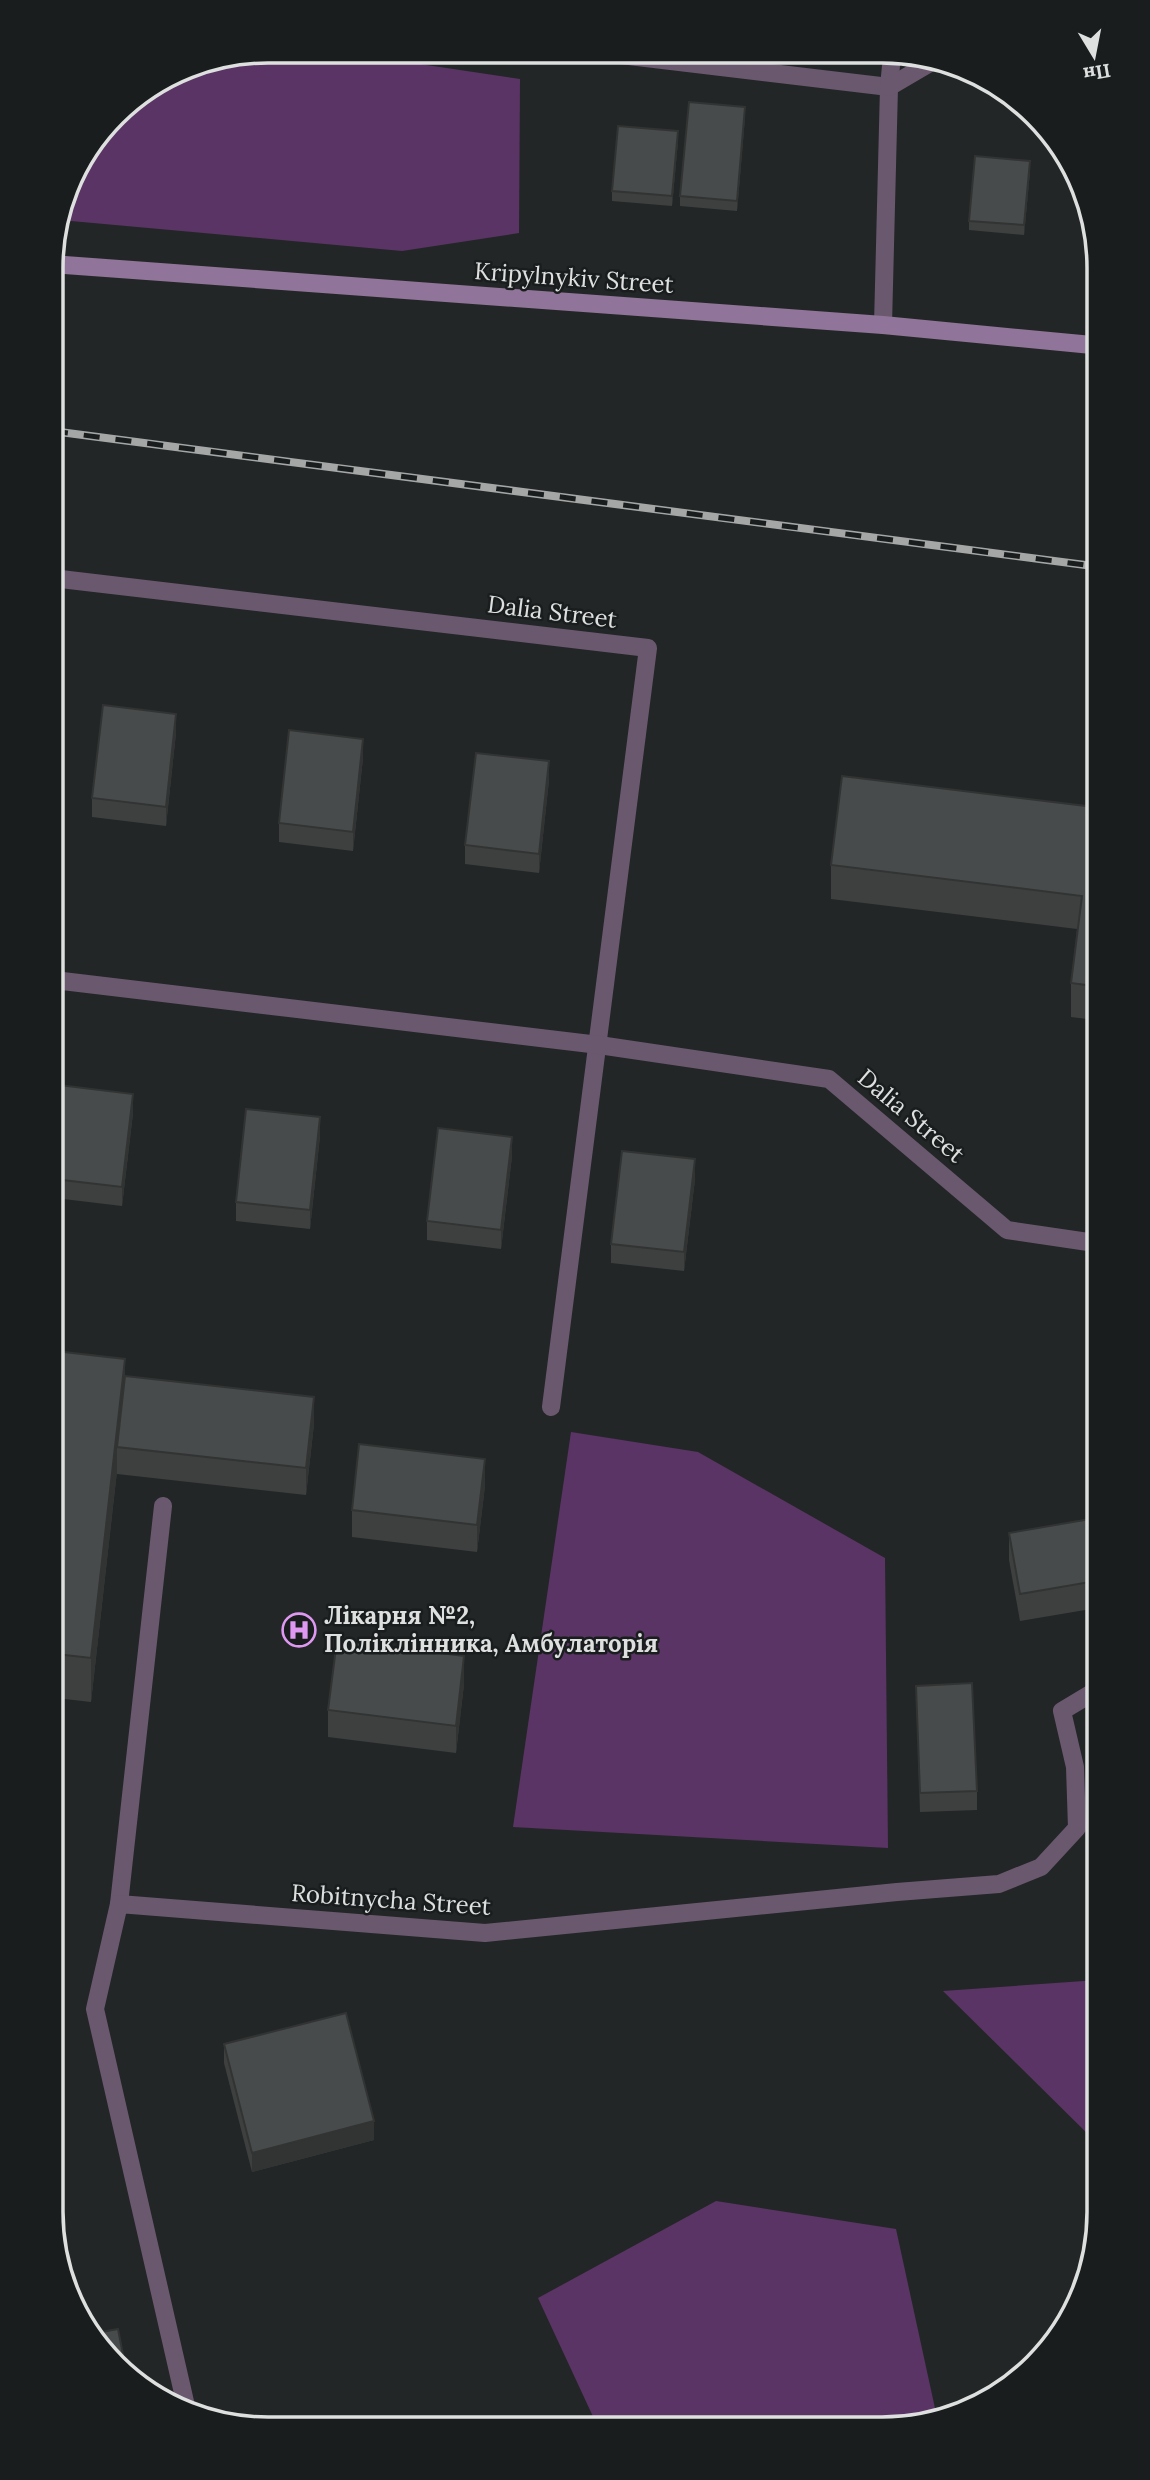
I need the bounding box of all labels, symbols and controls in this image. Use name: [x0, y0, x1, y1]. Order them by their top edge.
north arrow: [1059, 21, 1129, 91]
text: Пн: [1081, 59, 1113, 87]
street label: Kripylnykiv Street: [473, 255, 675, 300]
street label: Dalia Street: [486, 588, 619, 635]
street label: Dalia Street: [852, 1062, 972, 1170]
place label: Лікарня №2, Поліклінника, Амбулаторія: [324, 1600, 658, 1659]
hospital icon: Лікарня №2, Поліклінника, Амбулаторія: [280, 1611, 318, 1649]
street label: Robitnycha Street: [290, 1877, 493, 1922]

